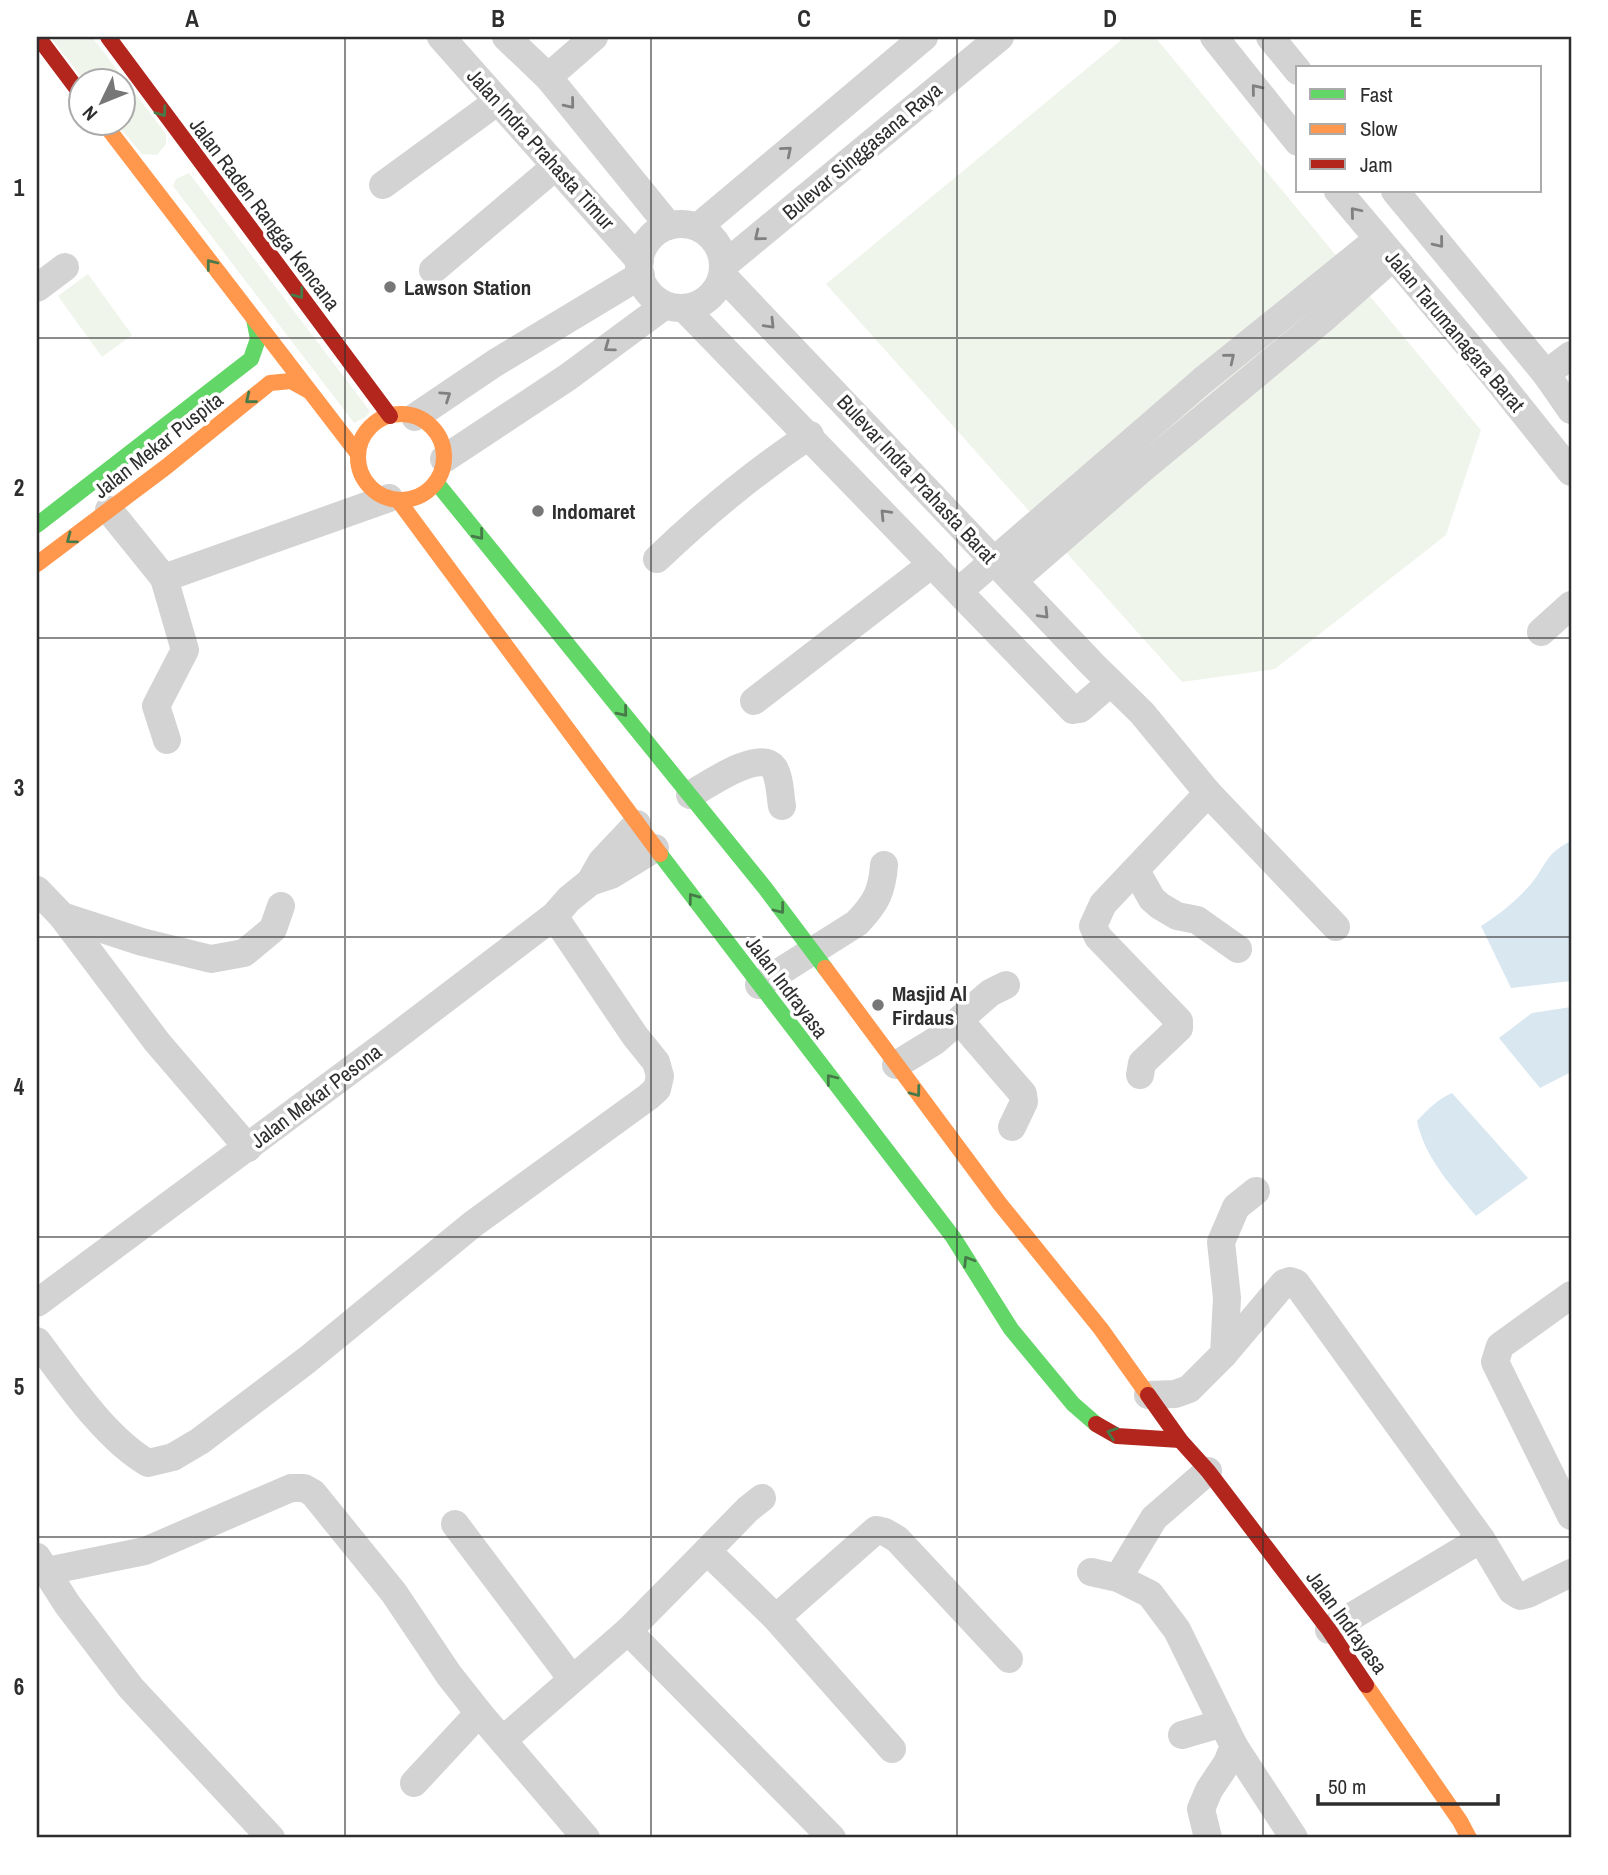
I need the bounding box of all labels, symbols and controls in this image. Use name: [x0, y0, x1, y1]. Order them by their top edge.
text: A: [185, 3, 199, 34]
text: B: [491, 3, 505, 34]
text: C: [797, 3, 811, 34]
text: D: [1103, 3, 1117, 34]
text: E: [1410, 3, 1422, 34]
street label: Jalan Indra Prahasta Timur: [461, 62, 622, 236]
north arrow: [66, 66, 136, 136]
legend: [1296, 66, 1542, 192]
street label: Bulevar Singgasana Raya: [776, 75, 948, 226]
text: Fast: [1360, 80, 1393, 109]
one-way arrow: [1252, 85, 1265, 97]
one-way arrow: [561, 96, 574, 108]
text: N: [76, 101, 103, 127]
one-way arrow: [154, 104, 167, 116]
street label: Jalan Raden Rangga Kencana: [183, 112, 347, 317]
text: Slow: [1360, 114, 1398, 143]
one-way arrow: [778, 147, 791, 159]
text: Jam: [1360, 150, 1393, 179]
text: 1: [14, 172, 25, 203]
one-way arrow: [1351, 208, 1363, 221]
one-way arrow: [754, 228, 766, 241]
one-way arrow: [1430, 236, 1443, 248]
street label: Jalan Tarumanagara Barat: [1379, 244, 1531, 418]
one-way arrow: [207, 260, 220, 272]
place label: Lawson Station: [404, 273, 531, 302]
marker: Lawson Station: [382, 279, 398, 295]
one-way arrow: [290, 286, 303, 299]
one-way arrow: [762, 316, 775, 329]
one-way arrow: [605, 338, 617, 351]
one-way arrow: [1222, 354, 1234, 367]
street label: Jalan Mekar Puspita: [87, 385, 229, 505]
street label: Bulevar Indra Prahasta Barat: [831, 388, 1003, 570]
one-way arrow: [245, 390, 257, 403]
one-way arrow: [439, 391, 452, 404]
text: 2: [14, 472, 24, 503]
place label: Indomaret: [552, 497, 636, 526]
marker: Indomaret: [530, 503, 546, 519]
one-way arrow: [880, 509, 893, 522]
one-way arrow: [471, 528, 484, 540]
one-way arrow: [66, 530, 78, 543]
one-way arrow: [1036, 606, 1049, 619]
one-way arrow: [614, 705, 627, 717]
text: 3: [14, 772, 24, 803]
one-way arrow: [689, 894, 702, 906]
one-way arrow: [772, 901, 785, 913]
street label: Jalan Indrayasa: [739, 930, 835, 1045]
place label: Masjid Al Firdaus: [892, 979, 967, 1032]
marker: Masjid Al Firdaus: [870, 997, 886, 1013]
street label: Jalan Mekar Pesona: [245, 1037, 388, 1155]
text: 4: [14, 1071, 25, 1102]
one-way arrow: [827, 1074, 840, 1087]
one-way arrow: [907, 1084, 920, 1096]
one-way arrow: [964, 1256, 976, 1269]
text: 5: [14, 1371, 24, 1402]
one-way arrow: [1107, 1427, 1119, 1441]
street label: Jalan Indrayasa: [1300, 1564, 1395, 1680]
text: 6: [14, 1671, 24, 1702]
scale bar: [1318, 1763, 1498, 1807]
text: 50 m: [1328, 1772, 1366, 1801]

